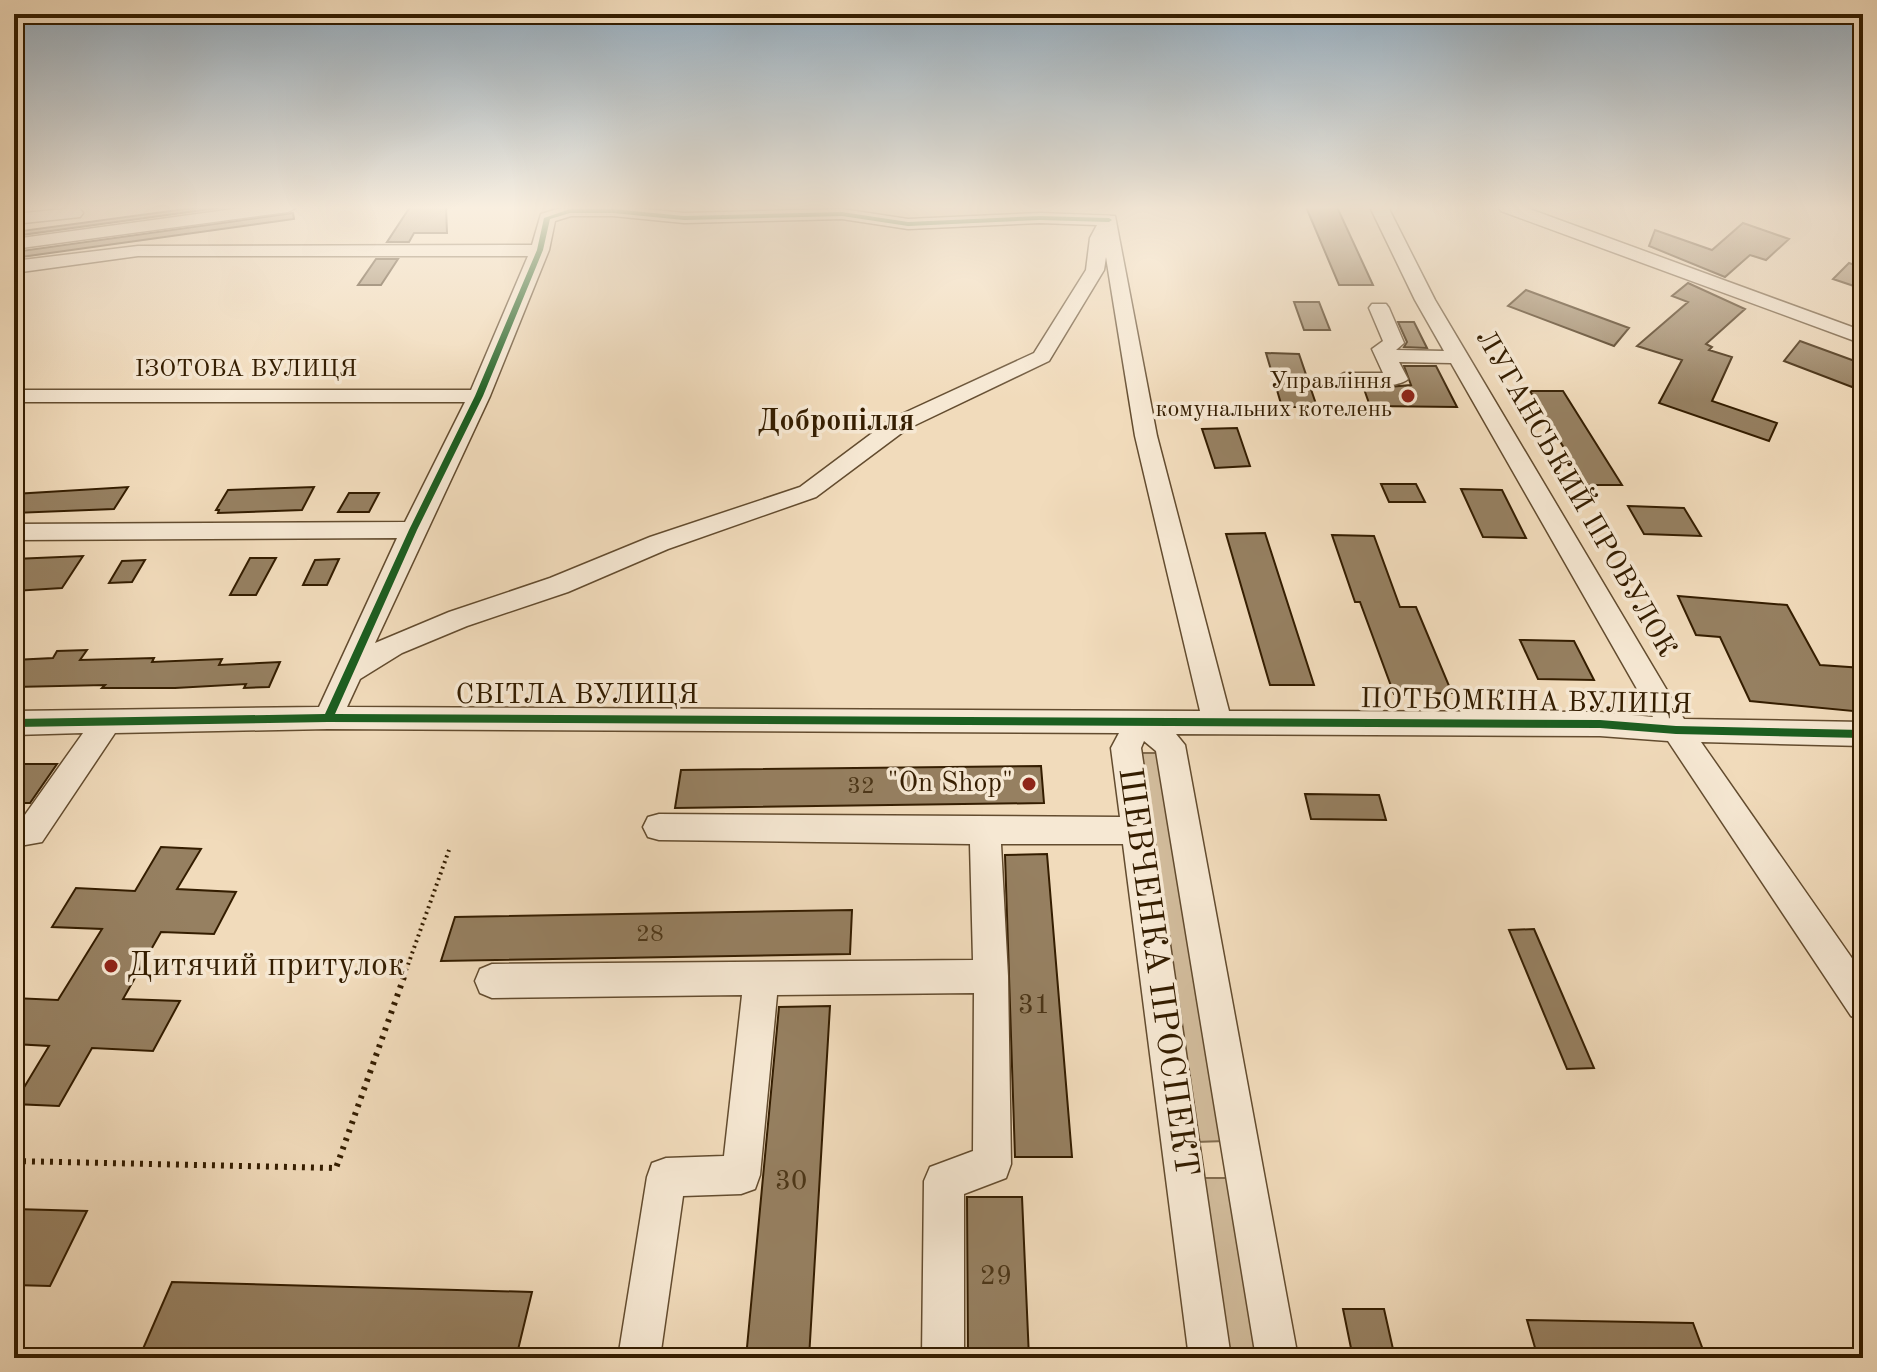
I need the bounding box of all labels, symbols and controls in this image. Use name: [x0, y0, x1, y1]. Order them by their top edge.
street label: ЛУГАНСЬКИЙ ПРОВУЛОК: [1470, 323, 1685, 662]
street label: ІЗОТОВА ВУЛИЦЯ: [135, 358, 357, 382]
place label: Управління комунальних котелень: [1155, 370, 1392, 422]
marker: Управління комунальних котелень: [1399, 387, 1417, 405]
district label: Добропілля: [757, 407, 915, 437]
street label: СВІТЛА ВУЛИЦЯ: [455, 682, 699, 710]
street label: ПОТЬОМКІНА ВУЛИЦЯ: [1360, 686, 1692, 720]
street label: ШЕВЧЕНКА ПРОСПЕКТ: [1111, 765, 1203, 1179]
place label: "On Shop": [887, 770, 1013, 798]
house number: 32: [847, 775, 875, 799]
marker: "On Shop": [1020, 775, 1038, 793]
house number: 28: [636, 923, 664, 947]
place label: Дитячий притулок: [127, 949, 405, 983]
marker: Дитячий притулок: [102, 957, 120, 975]
house number: 31: [1018, 992, 1050, 1020]
house number: 30: [775, 1168, 807, 1196]
house number: 29: [980, 1263, 1012, 1291]

